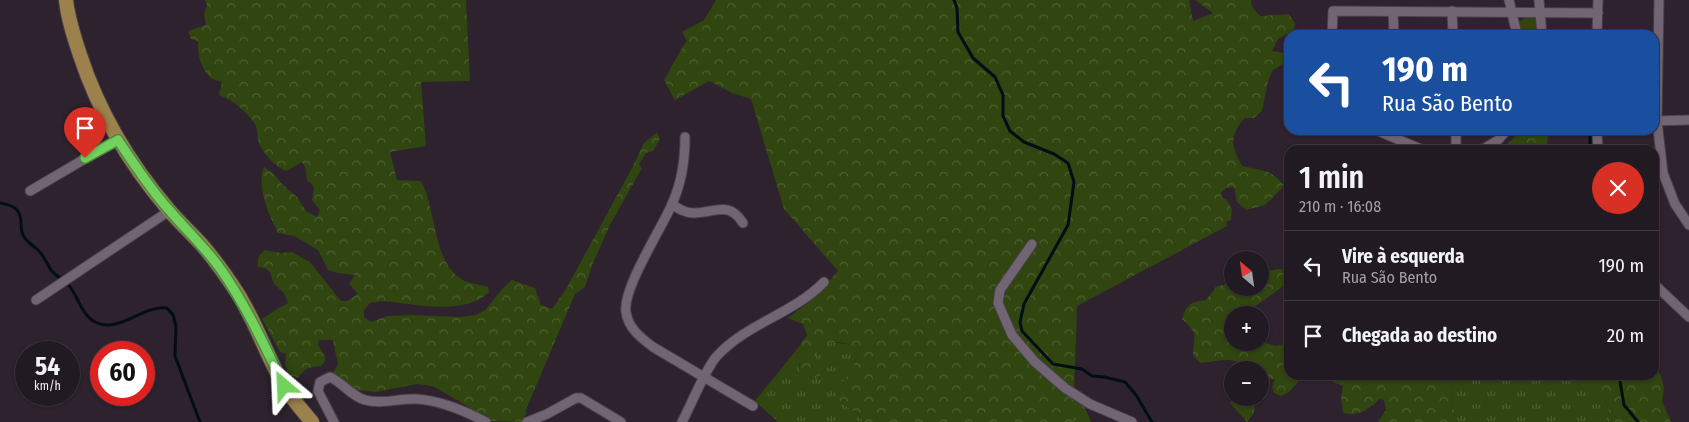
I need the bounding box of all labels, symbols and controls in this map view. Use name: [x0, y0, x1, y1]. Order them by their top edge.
text: 190 m: [1382, 48, 1468, 90]
icon: left: [1299, 50, 1364, 115]
text: Rua São Bento: [1382, 90, 1513, 117]
pin: [64, 107, 106, 158]
icon: arrive: [71, 114, 99, 142]
text: 1 min: [1299, 160, 1364, 196]
button: close: [1592, 162, 1644, 214]
text: 210 m · 16:08: [1299, 197, 1381, 216]
text: Vire à esquerda: [1342, 245, 1464, 268]
north arrow: [1224, 251, 1269, 296]
map controls: [1224, 251, 1269, 406]
icon: left: [1299, 252, 1327, 280]
text: 190 m: [1598, 254, 1644, 277]
text: Rua São Bento: [1342, 268, 1437, 287]
button: +: [1224, 306, 1269, 351]
icon: arrive: [1299, 322, 1327, 350]
text: Chegada ao destino: [1342, 324, 1497, 347]
text: 20 m: [1607, 324, 1644, 347]
speed limit sign: 60: [90, 341, 155, 406]
text: 54: [35, 352, 60, 382]
position arrow: [257, 359, 309, 411]
button: −: [1224, 361, 1269, 406]
text: km/h: [34, 379, 61, 393]

